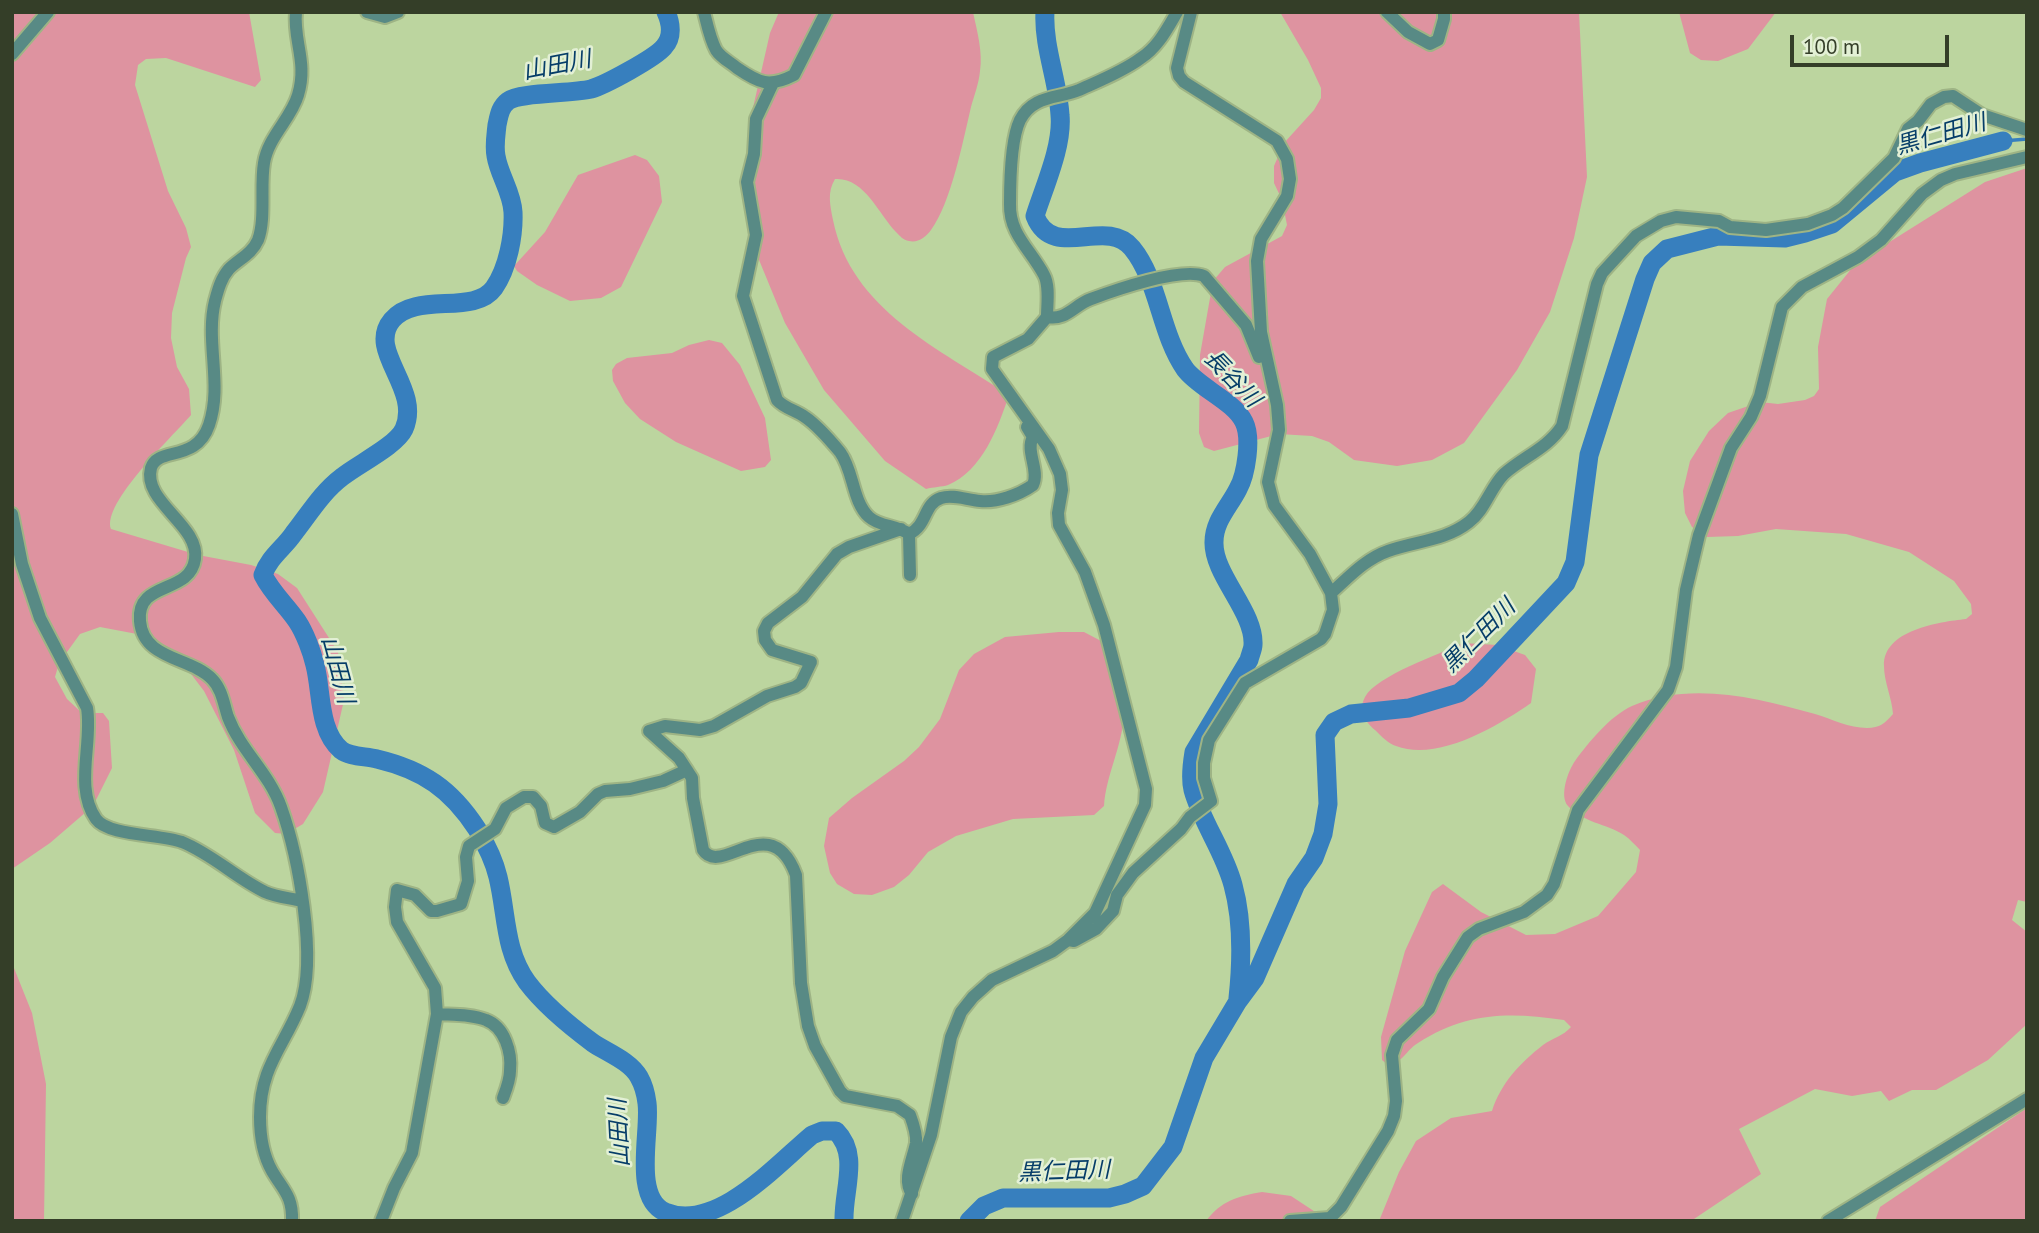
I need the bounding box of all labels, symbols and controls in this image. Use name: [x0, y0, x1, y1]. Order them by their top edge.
scale bar: [1794, 21, 1953, 65]
text: 100 m: [1803, 33, 1860, 60]
water label: 山田川: [521, 46, 593, 86]
water label: 黒仁田川: [1893, 109, 1989, 161]
water label: 長谷川: [1198, 345, 1266, 413]
water label: 黒仁田川: [1437, 594, 1521, 678]
water label: 山田川: [315, 633, 359, 707]
water label: 山田川: [604, 1098, 636, 1168]
water label: 黒仁田川: [1018, 1157, 1110, 1187]

